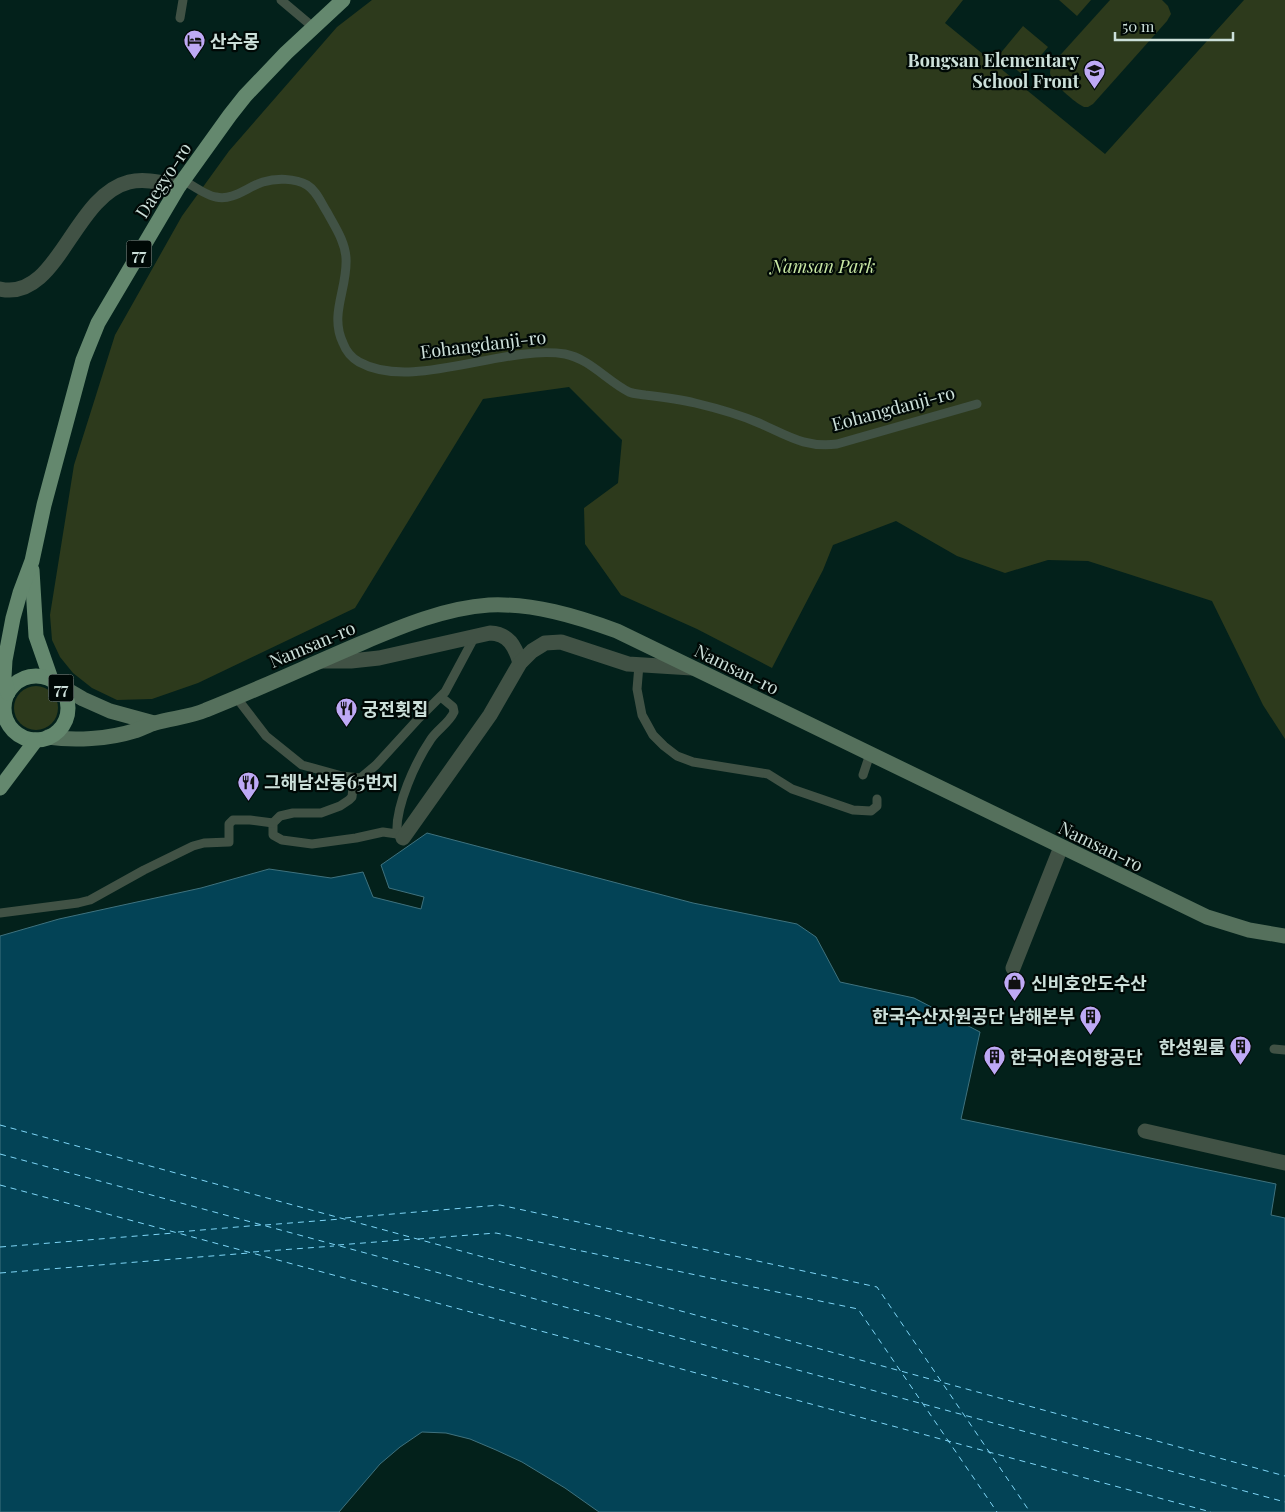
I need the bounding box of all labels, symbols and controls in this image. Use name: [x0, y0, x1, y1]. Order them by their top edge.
scale bar: [1115, 10, 1232, 42]
text: 50 m: [1122, 16, 1155, 36]
hotel icon: 산수몽: [182, 29, 206, 60]
place label: 산수몽: [210, 29, 260, 53]
place label: Bongsan Elementary School Front: [908, 48, 1080, 93]
school or university icon: Bongsan Elementary School Front: [1083, 58, 1107, 89]
street label: Daegyo-ro: [130, 137, 196, 222]
road number: 77: [126, 240, 152, 268]
park label: Namsan Park: [769, 254, 875, 278]
street label: Eohangdanji-ro: [419, 324, 547, 364]
street label: Eohangdanji-ro: [829, 380, 957, 436]
street label: Namsan-ro: [265, 615, 359, 673]
street label: Namsan-ro: [691, 638, 783, 700]
road number: 77: [48, 674, 74, 701]
restaurant icon: 궁전횟집: [334, 697, 358, 728]
place label: 궁전횟집: [362, 697, 428, 721]
restaurant icon: 그해남산동65번지: [236, 770, 260, 801]
place label: 그해남산동65번지: [264, 770, 398, 794]
street label: Namsan-ro: [1055, 815, 1147, 877]
shop icon: 신비호안도수산: [1003, 971, 1027, 1002]
place label: 신비호안도수산: [1031, 971, 1147, 995]
place label: 한국수산자원공단 남해본부: [872, 1004, 1075, 1028]
building icon: 한국수산자원공단 남해본부: [1079, 1004, 1103, 1035]
place label: 한성원룸: [1159, 1035, 1225, 1059]
building icon: 한성원룸: [1229, 1035, 1253, 1066]
building icon: 한국어촌어항공단: [982, 1045, 1006, 1076]
place label: 한국어촌어항공단: [1010, 1045, 1143, 1069]

